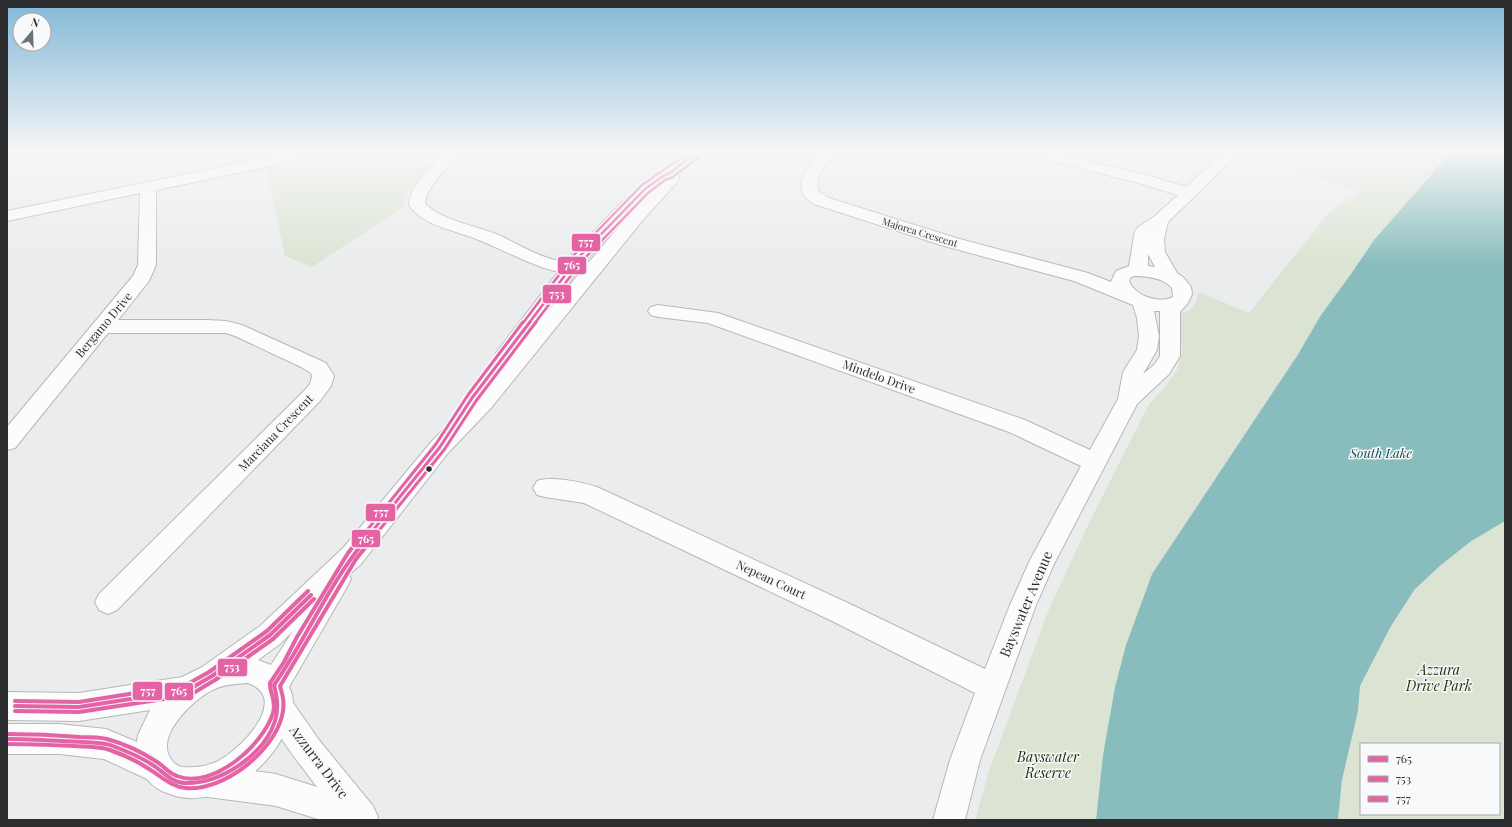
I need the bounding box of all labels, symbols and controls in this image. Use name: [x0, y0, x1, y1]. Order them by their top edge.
north arrow: [12, 12, 52, 52]
text: N: [29, 14, 42, 30]
street label: Majorca Crescent: [880, 214, 960, 250]
line badge: 757: [571, 233, 601, 252]
text: 757: [578, 234, 594, 249]
line badge: 765: [557, 256, 587, 275]
text: 765: [564, 257, 580, 272]
line badge: 753: [542, 284, 572, 304]
text: 753: [549, 286, 565, 301]
street label: Bergamo Drive: [71, 288, 135, 360]
street label: Mindelo Drive: [841, 355, 918, 397]
street label: Marciana Crescent: [234, 390, 317, 474]
water label: South Lake: [1349, 444, 1413, 461]
unlabelled marker: [424, 464, 434, 474]
line badge: 757: [365, 503, 396, 522]
text: 757: [373, 504, 389, 519]
line badge: 765: [351, 529, 381, 548]
text: 765: [358, 531, 374, 546]
street label: Bayswater Avenue: [995, 548, 1056, 660]
street label: Nepean Court: [734, 556, 809, 602]
line badge: 753: [217, 658, 248, 677]
text: 753: [224, 659, 240, 674]
park label: Azzura Drive Park: [1405, 660, 1472, 695]
line badge: 757: [132, 681, 163, 701]
line badge: 765: [164, 682, 194, 701]
text: 757: [140, 683, 156, 698]
text: 765: [171, 683, 187, 698]
street label: Azzurra Drive: [285, 720, 353, 802]
legend: [1360, 743, 1500, 815]
park label: Bayswater Reserve: [1016, 747, 1080, 782]
text: 765: [1396, 750, 1412, 766]
text: 753: [1396, 770, 1411, 786]
text: 757: [1396, 790, 1411, 806]

